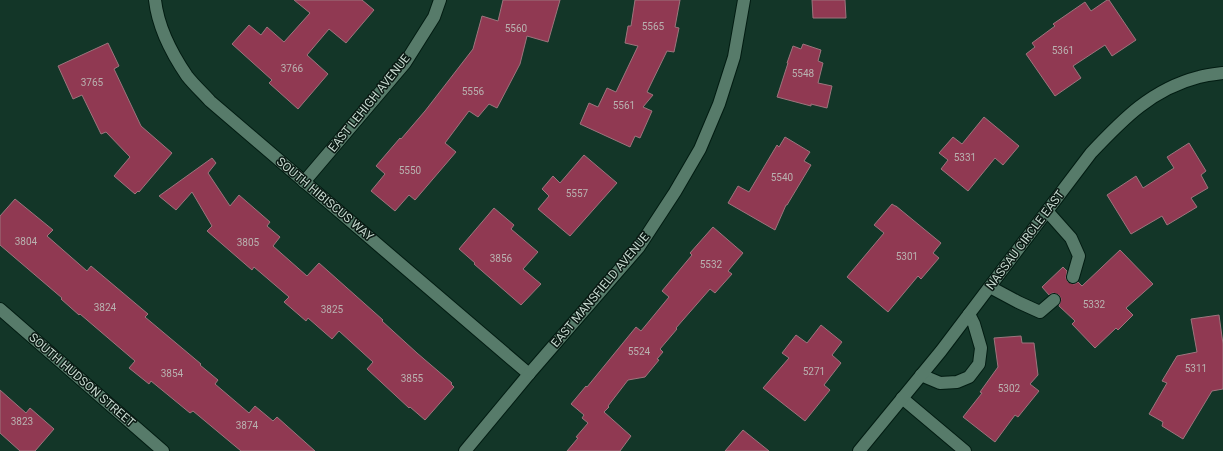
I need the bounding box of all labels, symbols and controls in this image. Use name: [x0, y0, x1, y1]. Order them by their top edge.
house number: 5565: [642, 21, 665, 32]
house number: 5560: [505, 23, 528, 34]
house number: 5361: [1052, 45, 1074, 56]
street label: EAST LEHIGH AVENUE: [325, 51, 413, 155]
house number: 3766: [281, 63, 304, 74]
house number: 5548: [792, 68, 815, 79]
house number: 3765: [81, 77, 104, 88]
house number: 5556: [462, 86, 485, 97]
house number: 5561: [613, 100, 635, 111]
house number: 5331: [954, 152, 976, 163]
street label: SOUTH HIBISCUS WAY: [274, 154, 377, 244]
house number: 5550: [399, 165, 422, 176]
house number: 5540: [771, 172, 794, 183]
house number: 5557: [566, 188, 589, 199]
street label: NASSAU CIRCLE EAST: [983, 188, 1067, 292]
street label: EAST MANSFIELD AVENUE: [548, 230, 652, 350]
house number: 3804: [15, 236, 38, 247]
house number: 3805: [237, 237, 260, 248]
house number: 5301: [896, 251, 918, 262]
house number: 3856: [490, 253, 513, 264]
house number: 5532: [700, 259, 723, 270]
house number: 5332: [1083, 299, 1106, 310]
house number: 3824: [94, 302, 117, 313]
house number: 3825: [321, 304, 344, 315]
street label: SOUTH HUDSON STREET: [26, 330, 138, 430]
house number: 5524: [628, 346, 651, 357]
house number: 5311: [1185, 363, 1207, 374]
house number: 5271: [803, 366, 825, 377]
house number: 3854: [161, 368, 184, 379]
house number: 3855: [401, 373, 424, 384]
house number: 5302: [998, 383, 1021, 394]
house number: 3823: [11, 416, 33, 427]
house number: 3874: [236, 420, 259, 431]

